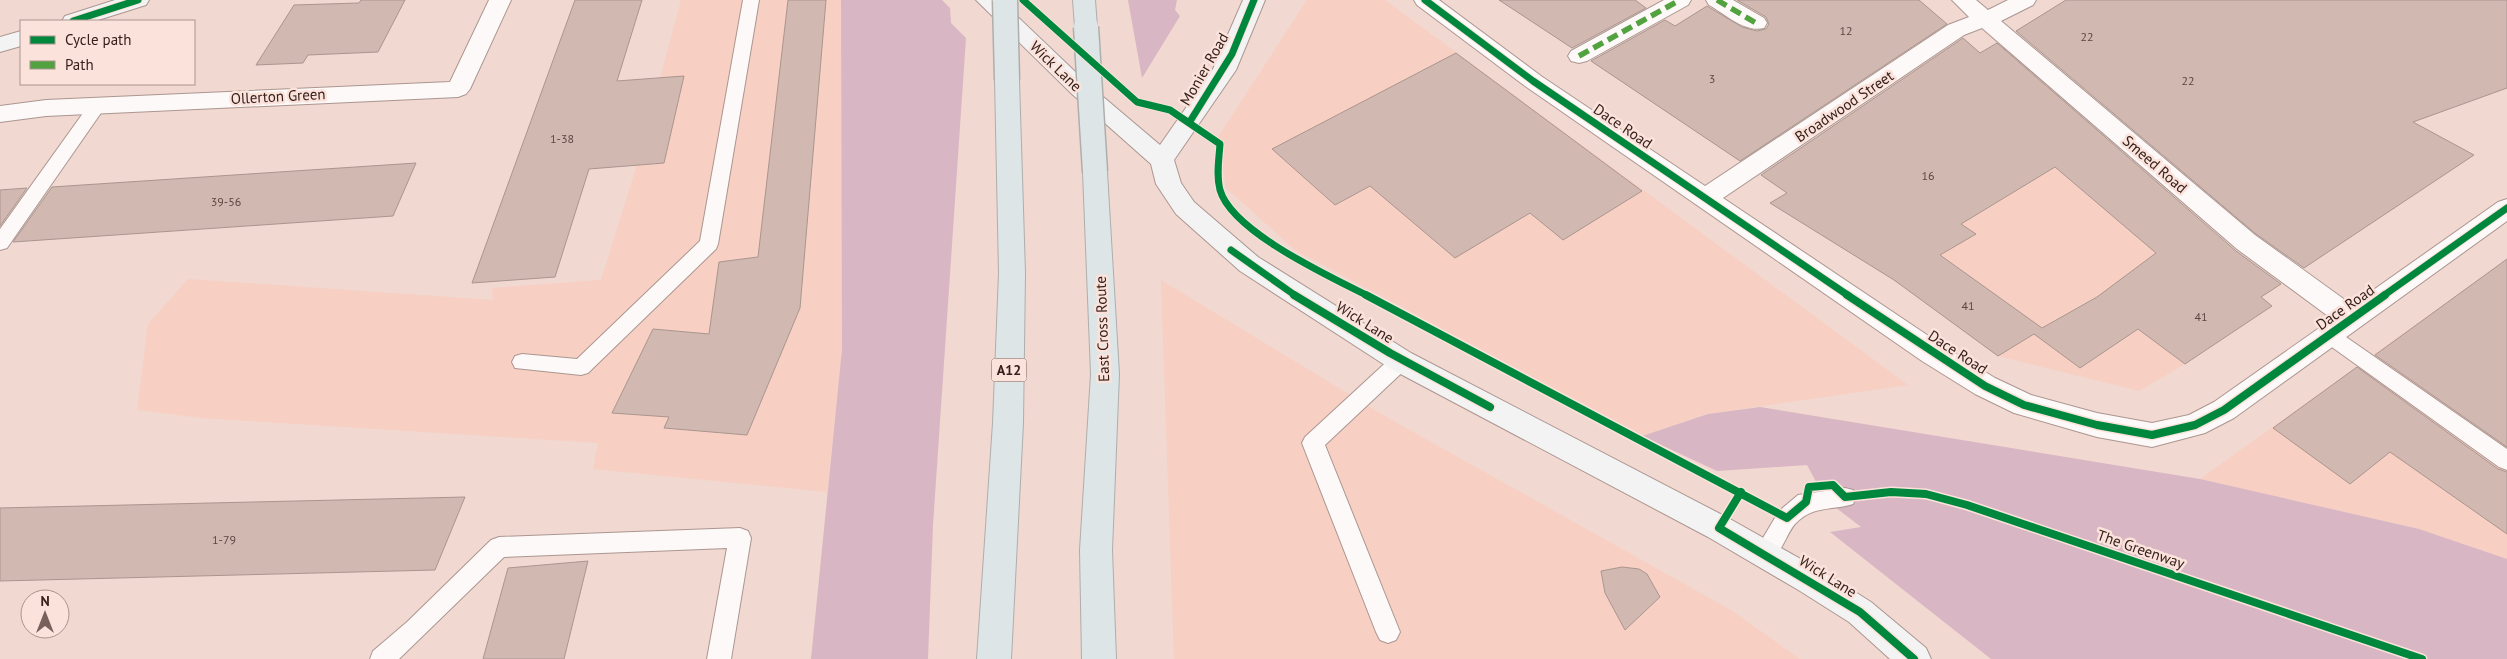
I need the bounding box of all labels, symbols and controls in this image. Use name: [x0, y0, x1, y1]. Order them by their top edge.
legend: [20, 20, 195, 85]
house number: 12: [1839, 23, 1853, 38]
street label: Monier Road: [1176, 29, 1232, 109]
house number: 22: [2080, 29, 2094, 44]
text: Cycle path: [65, 30, 131, 49]
street label: Wick Lane: [1026, 37, 1086, 95]
text: Path: [65, 55, 94, 74]
street label: Broadwood Street: [1791, 66, 1897, 146]
house number: 3: [1709, 71, 1715, 86]
house number: 22: [2181, 73, 2195, 88]
street label: Ollerton Green: [230, 84, 326, 108]
street label: Dace Road: [1590, 99, 1656, 153]
house number: 1-38: [550, 131, 574, 146]
street label: Smeed Road: [2119, 131, 2191, 197]
house number: 16: [1921, 168, 1935, 183]
house number: 39-56: [211, 194, 241, 209]
street label: East Cross Route: [1091, 276, 1113, 382]
street label: Dace Road: [2312, 280, 2378, 334]
street label: Wick Lane: [1333, 297, 1397, 347]
house number: 41: [1961, 298, 1975, 313]
house number: 41: [2194, 309, 2208, 324]
street label: Dace Road: [1925, 326, 1991, 378]
road number: A12: [992, 358, 1026, 382]
street label: The Greenway: [2095, 525, 2187, 573]
house number: 1-79: [212, 532, 236, 547]
street label: Wick Lane: [1796, 551, 1860, 601]
north arrow: [20, 589, 70, 639]
text: N: [40, 592, 50, 610]

